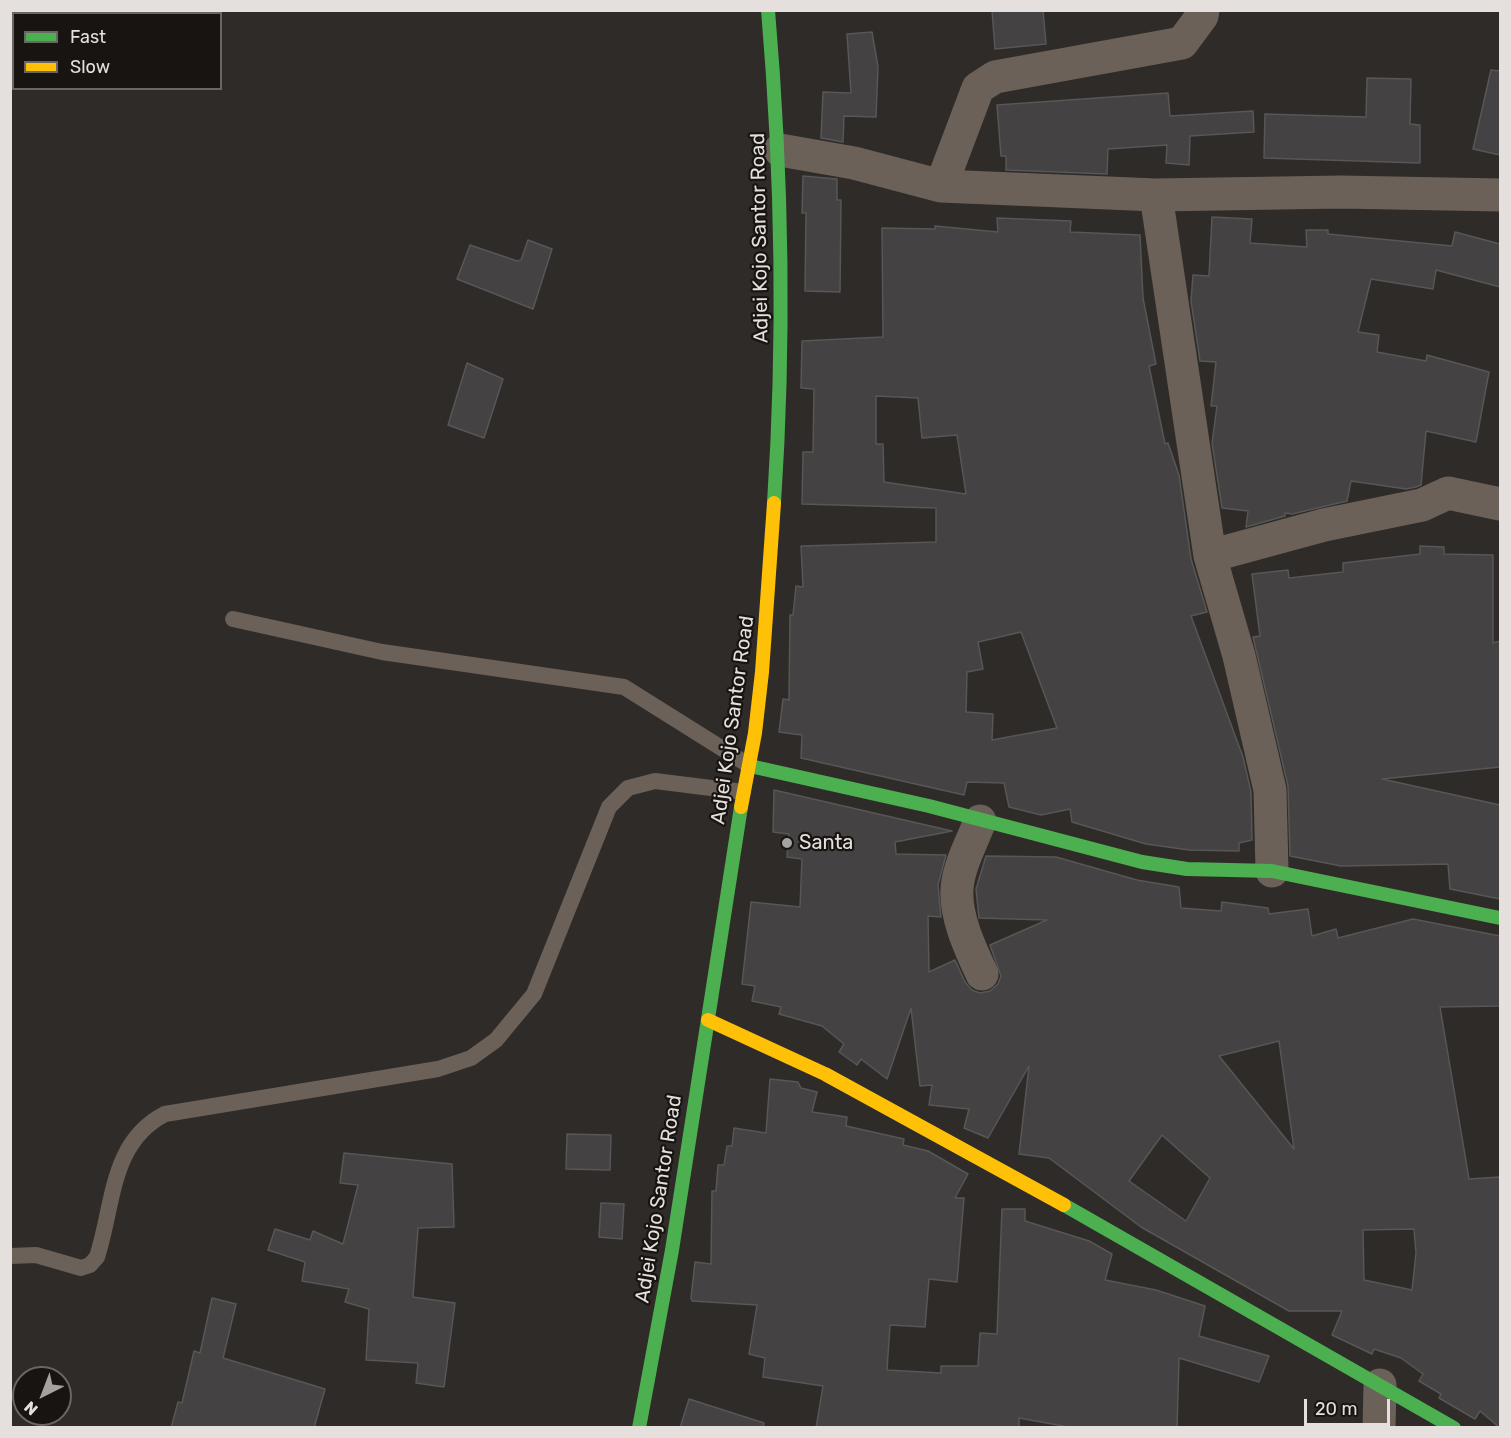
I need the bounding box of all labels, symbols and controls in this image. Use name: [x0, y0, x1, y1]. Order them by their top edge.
legend: [12, 12, 222, 90]
text: Fast: [70, 26, 106, 48]
text: Slow: [70, 56, 110, 78]
street label: Adjei Kojo Santor Road: [746, 133, 774, 343]
street label: Adjei Kojo Santor Road: [706, 614, 760, 826]
place label: Santa: [799, 831, 853, 855]
marker: Santa: [780, 836, 794, 850]
street label: Adjei Kojo Santor Road: [631, 1093, 687, 1305]
north arrow: [12, 1366, 72, 1426]
scale bar: [1307, 1387, 1392, 1425]
text: N: [20, 1397, 42, 1419]
text: 20 m: [1315, 1398, 1357, 1420]

